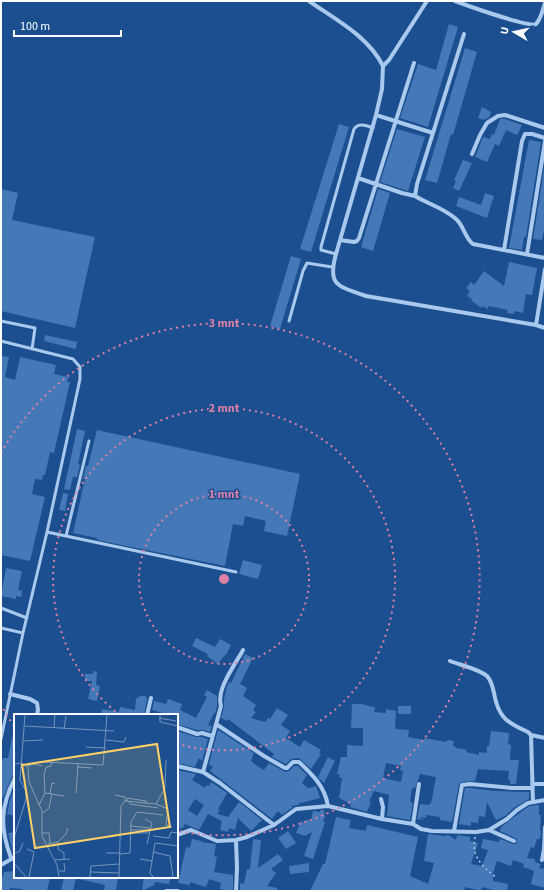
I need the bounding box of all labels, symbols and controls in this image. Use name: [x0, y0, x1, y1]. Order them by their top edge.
scale bar: [14, 12, 121, 38]
north arrow: [494, 12, 534, 52]
text: 100 m: [20, 18, 50, 35]
text: U: [497, 26, 513, 35]
text: 3 mnt: [209, 315, 240, 332]
text: 2 mnt: [209, 400, 240, 417]
text: 1 mnt: [209, 486, 240, 503]
centre of rings: [217, 572, 231, 586]
inset map: [14, 714, 178, 878]

